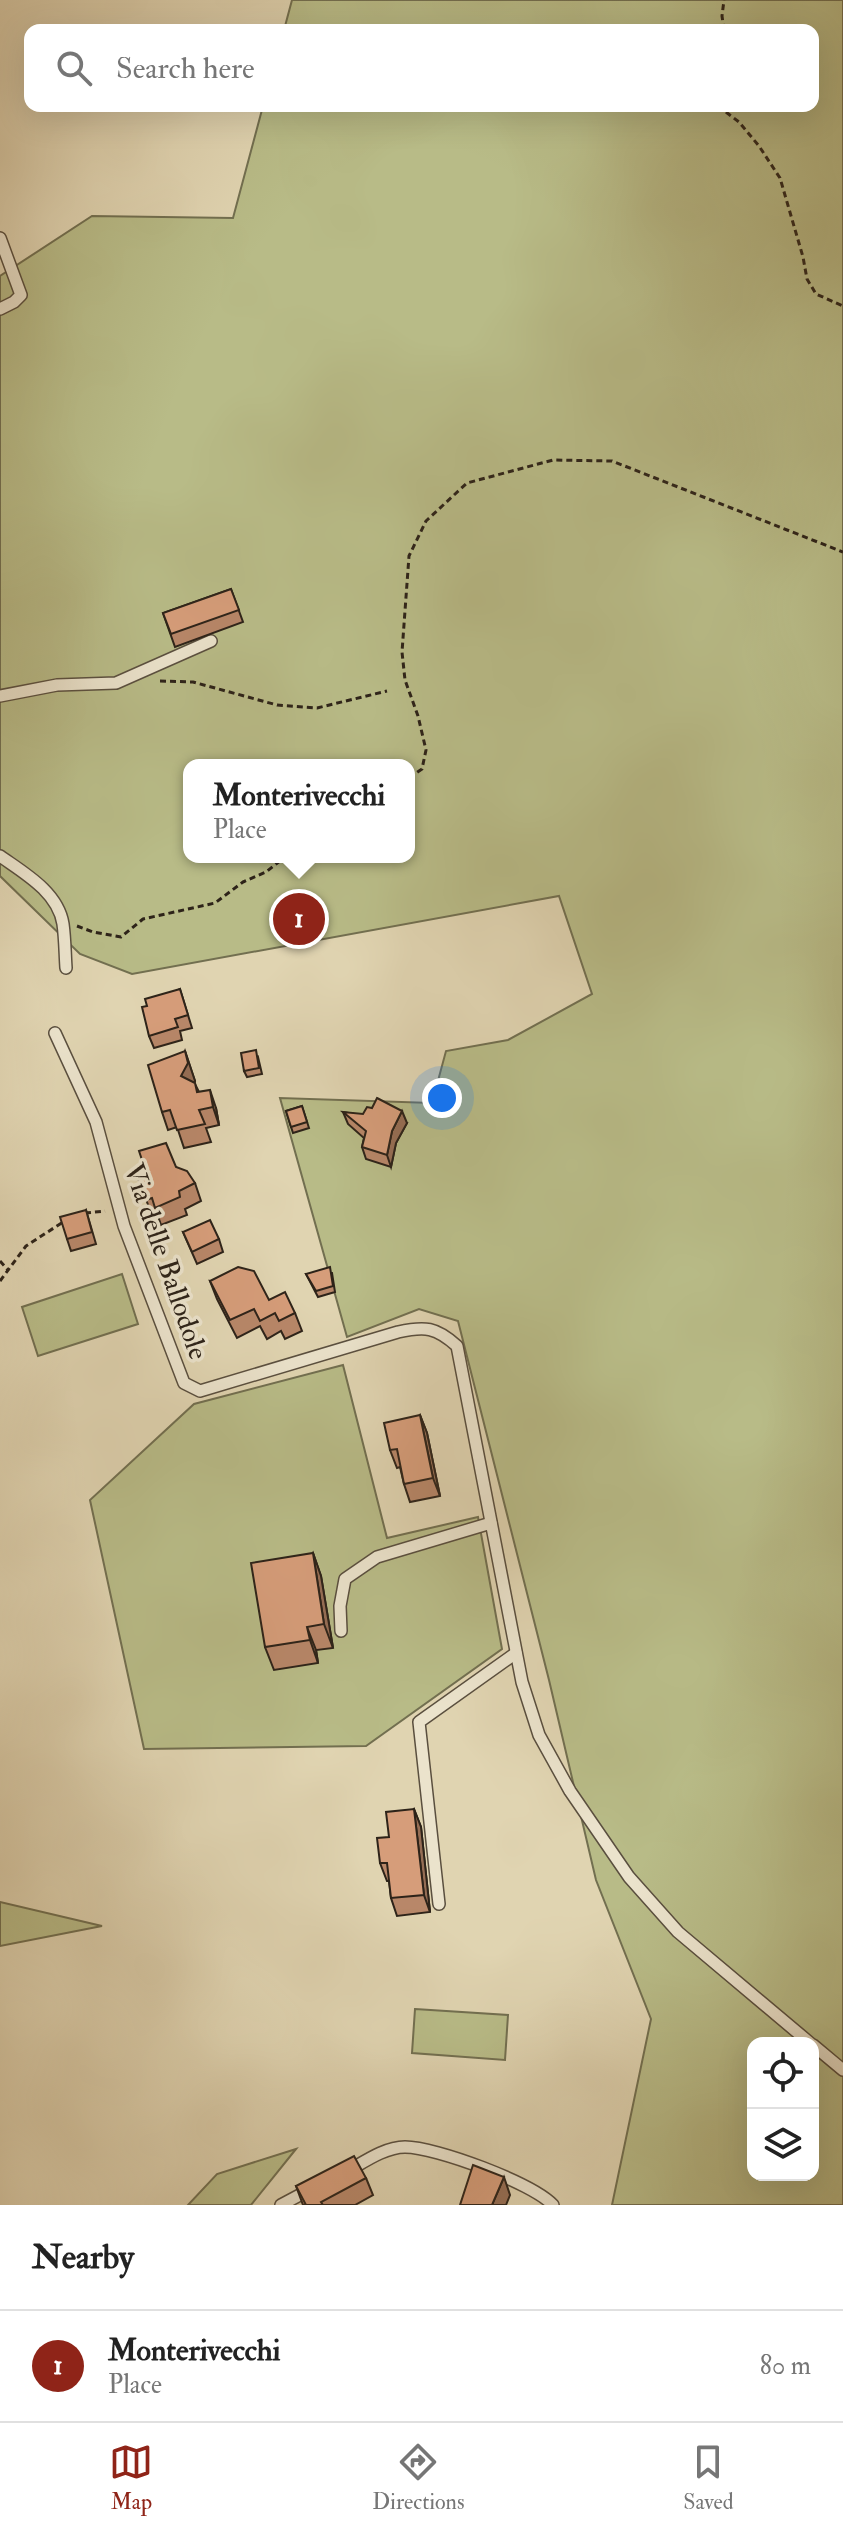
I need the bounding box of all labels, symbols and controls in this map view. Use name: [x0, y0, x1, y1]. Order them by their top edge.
search box: [24, 24, 819, 112]
icon: search: [52, 46, 96, 90]
text: Search here: [116, 50, 255, 87]
popup: [183, 759, 415, 863]
text: Monterivecchi: [213, 777, 385, 814]
text: Place: [213, 814, 267, 846]
pin: 1: [273, 889, 325, 949]
your location: [422, 1078, 462, 1118]
street label: Via delle Ballodole: [116, 1159, 216, 1365]
map controls: [747, 2037, 819, 2181]
button: locate: [747, 2037, 819, 2109]
button: layers: [747, 2109, 819, 2181]
text: Nearby: [32, 2236, 134, 2279]
text: Monterivecchi: [108, 2332, 281, 2369]
text: 1: [53, 2350, 63, 2382]
text: 80 m: [760, 2350, 811, 2382]
text: Place: [108, 2369, 162, 2401]
tab: Map: [109, 2440, 153, 2516]
tab: Directions: [372, 2440, 465, 2516]
tab: Saved: [683, 2440, 734, 2516]

